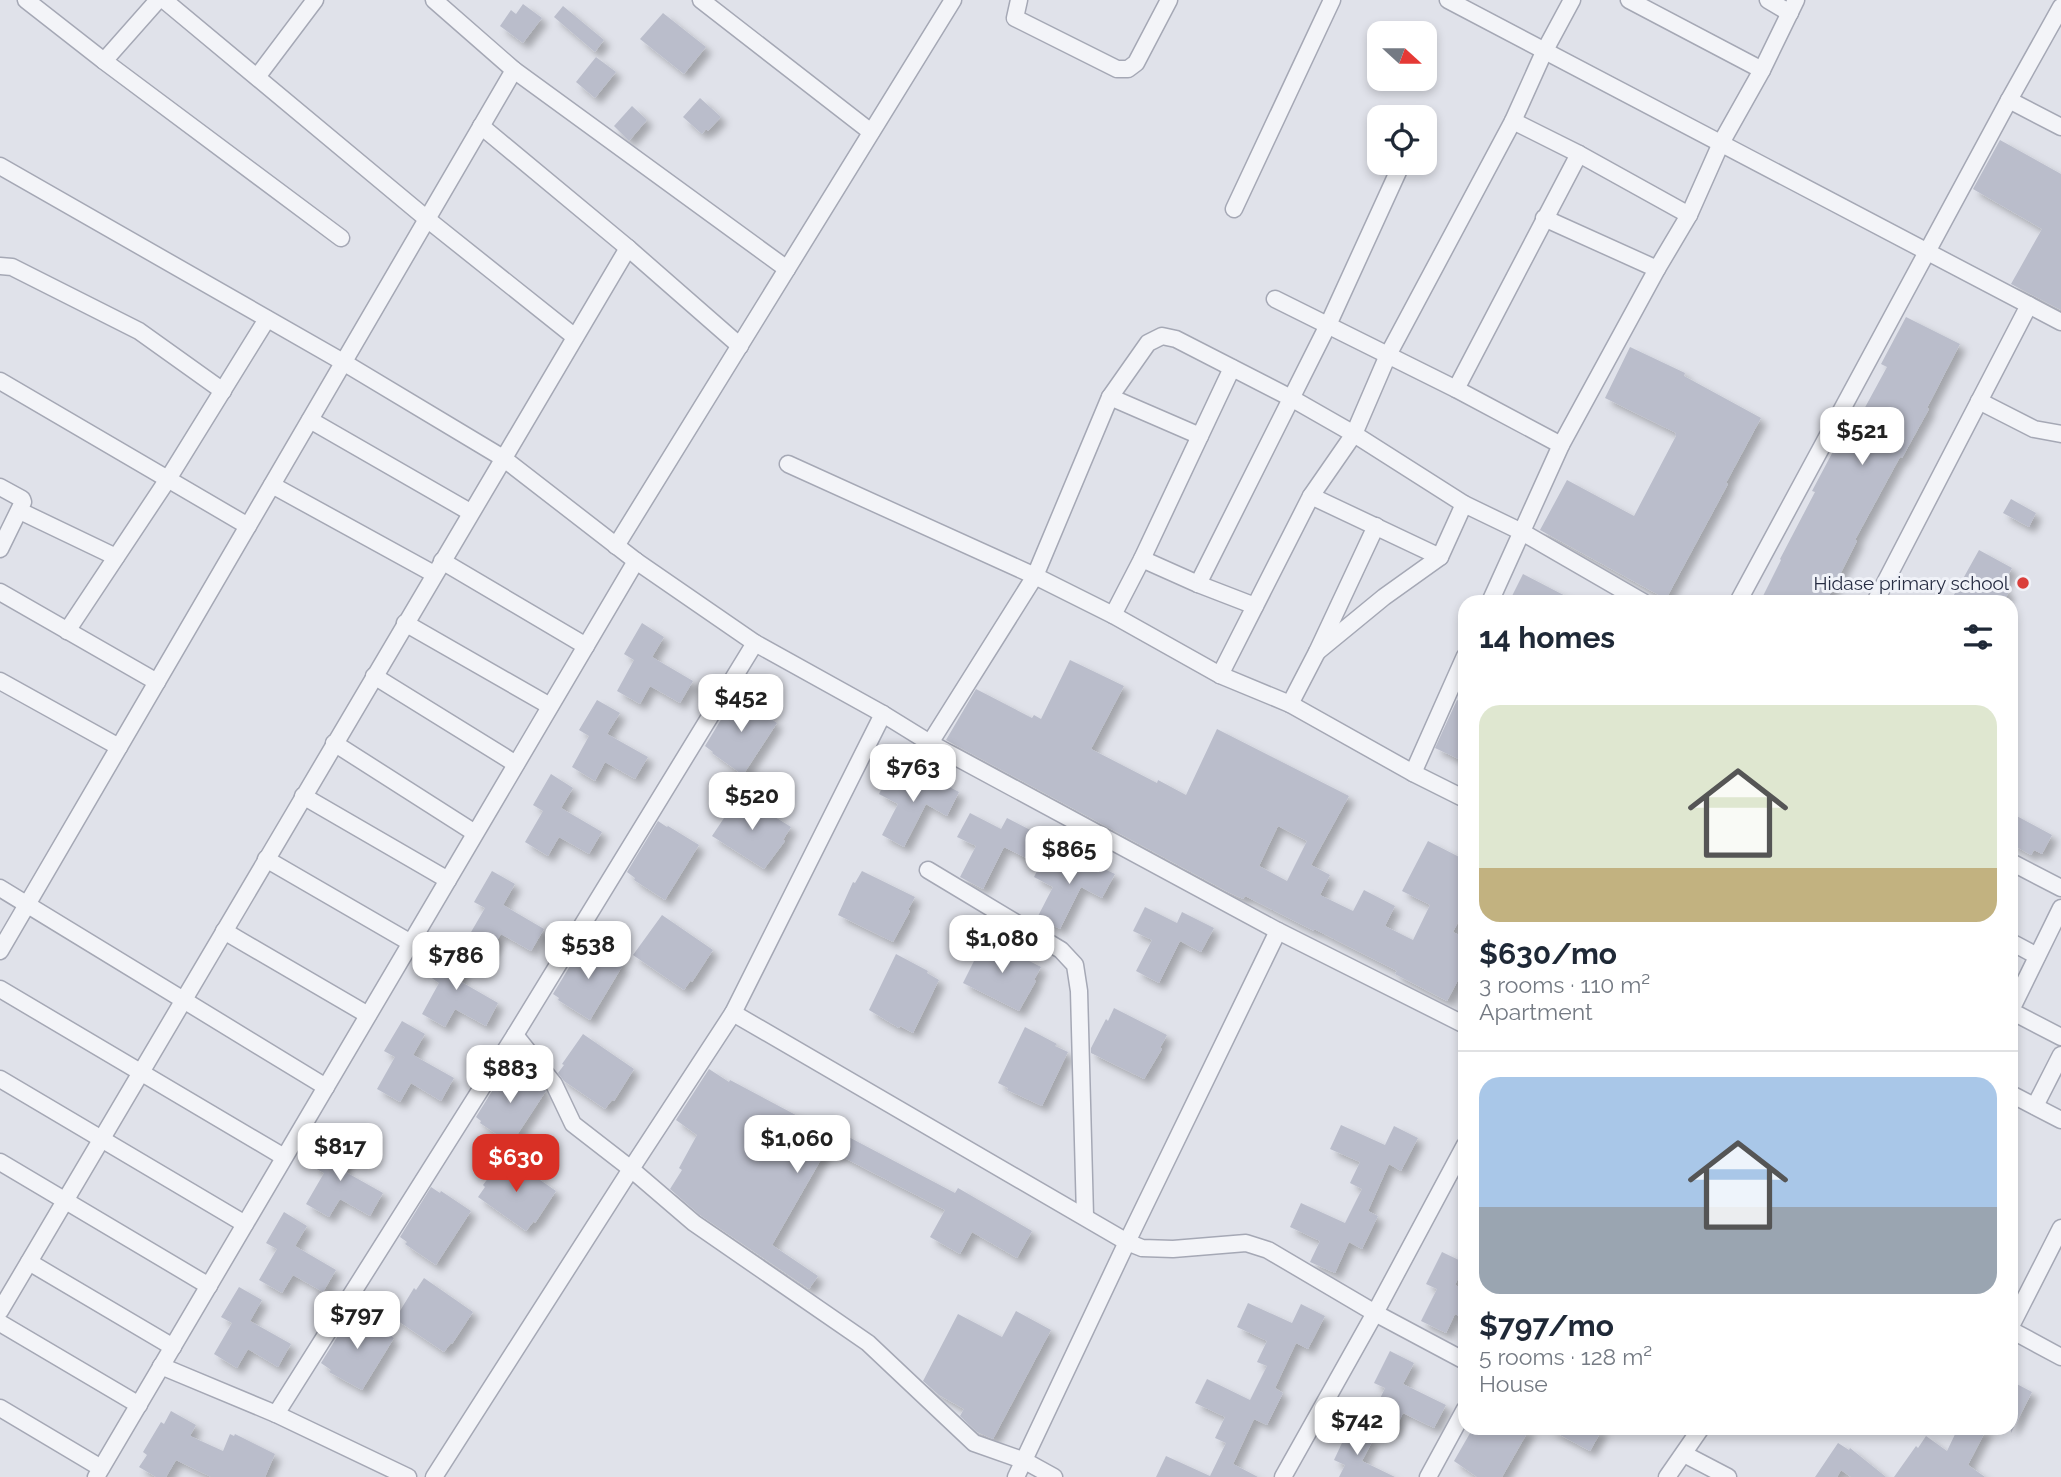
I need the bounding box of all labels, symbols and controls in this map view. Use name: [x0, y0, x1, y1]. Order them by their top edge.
north arrow: [1367, 21, 1437, 91]
map controls: [1367, 21, 1437, 175]
button: locate: [1367, 105, 1437, 175]
pin: $521: [1821, 407, 1903, 467]
text: $521: [1836, 416, 1888, 443]
place label: Hidase primary school: [1813, 572, 2010, 594]
marker: Hidase primary school: [2015, 575, 2031, 591]
icon: filters: [1959, 618, 1997, 656]
text: 14 homes: [1479, 620, 1615, 655]
pin: $452: [700, 674, 782, 734]
text: $452: [714, 683, 768, 710]
pin: $763: [872, 744, 954, 804]
icon: home: [1675, 750, 1801, 876]
text: $763: [886, 753, 940, 780]
pin: $520: [711, 772, 793, 832]
text: $520: [725, 781, 779, 808]
pin: $865: [1028, 826, 1110, 886]
text: $865: [1041, 835, 1097, 862]
pin: $1,080: [945, 916, 1059, 975]
pin: $538: [547, 922, 629, 981]
text: $1,080: [965, 924, 1039, 951]
text: $538: [561, 930, 615, 957]
pin: $786: [415, 932, 497, 992]
text: $630/mo: [1479, 936, 1617, 971]
text: $786: [428, 941, 484, 968]
text: 3 rooms · 110 m²: [1479, 971, 1650, 998]
text: Apartment: [1479, 998, 1593, 1025]
pin: $883: [469, 1046, 551, 1105]
text: $883: [482, 1054, 538, 1081]
pin: $1,060: [740, 1116, 854, 1175]
icon: home: [1675, 1122, 1801, 1248]
pin: $817: [299, 1124, 381, 1183]
text: $1,060: [760, 1124, 834, 1151]
text: $817: [314, 1132, 366, 1159]
pin: $630: [475, 1134, 557, 1194]
text: $630: [488, 1143, 544, 1170]
pin: $797: [316, 1292, 398, 1351]
text: $797: [330, 1300, 384, 1327]
text: $797/mo: [1479, 1308, 1614, 1343]
text: 5 rooms · 128 m²: [1479, 1343, 1652, 1370]
text: House: [1479, 1370, 1548, 1397]
pin: $742: [1316, 1398, 1398, 1457]
text: $742: [1331, 1406, 1383, 1433]

